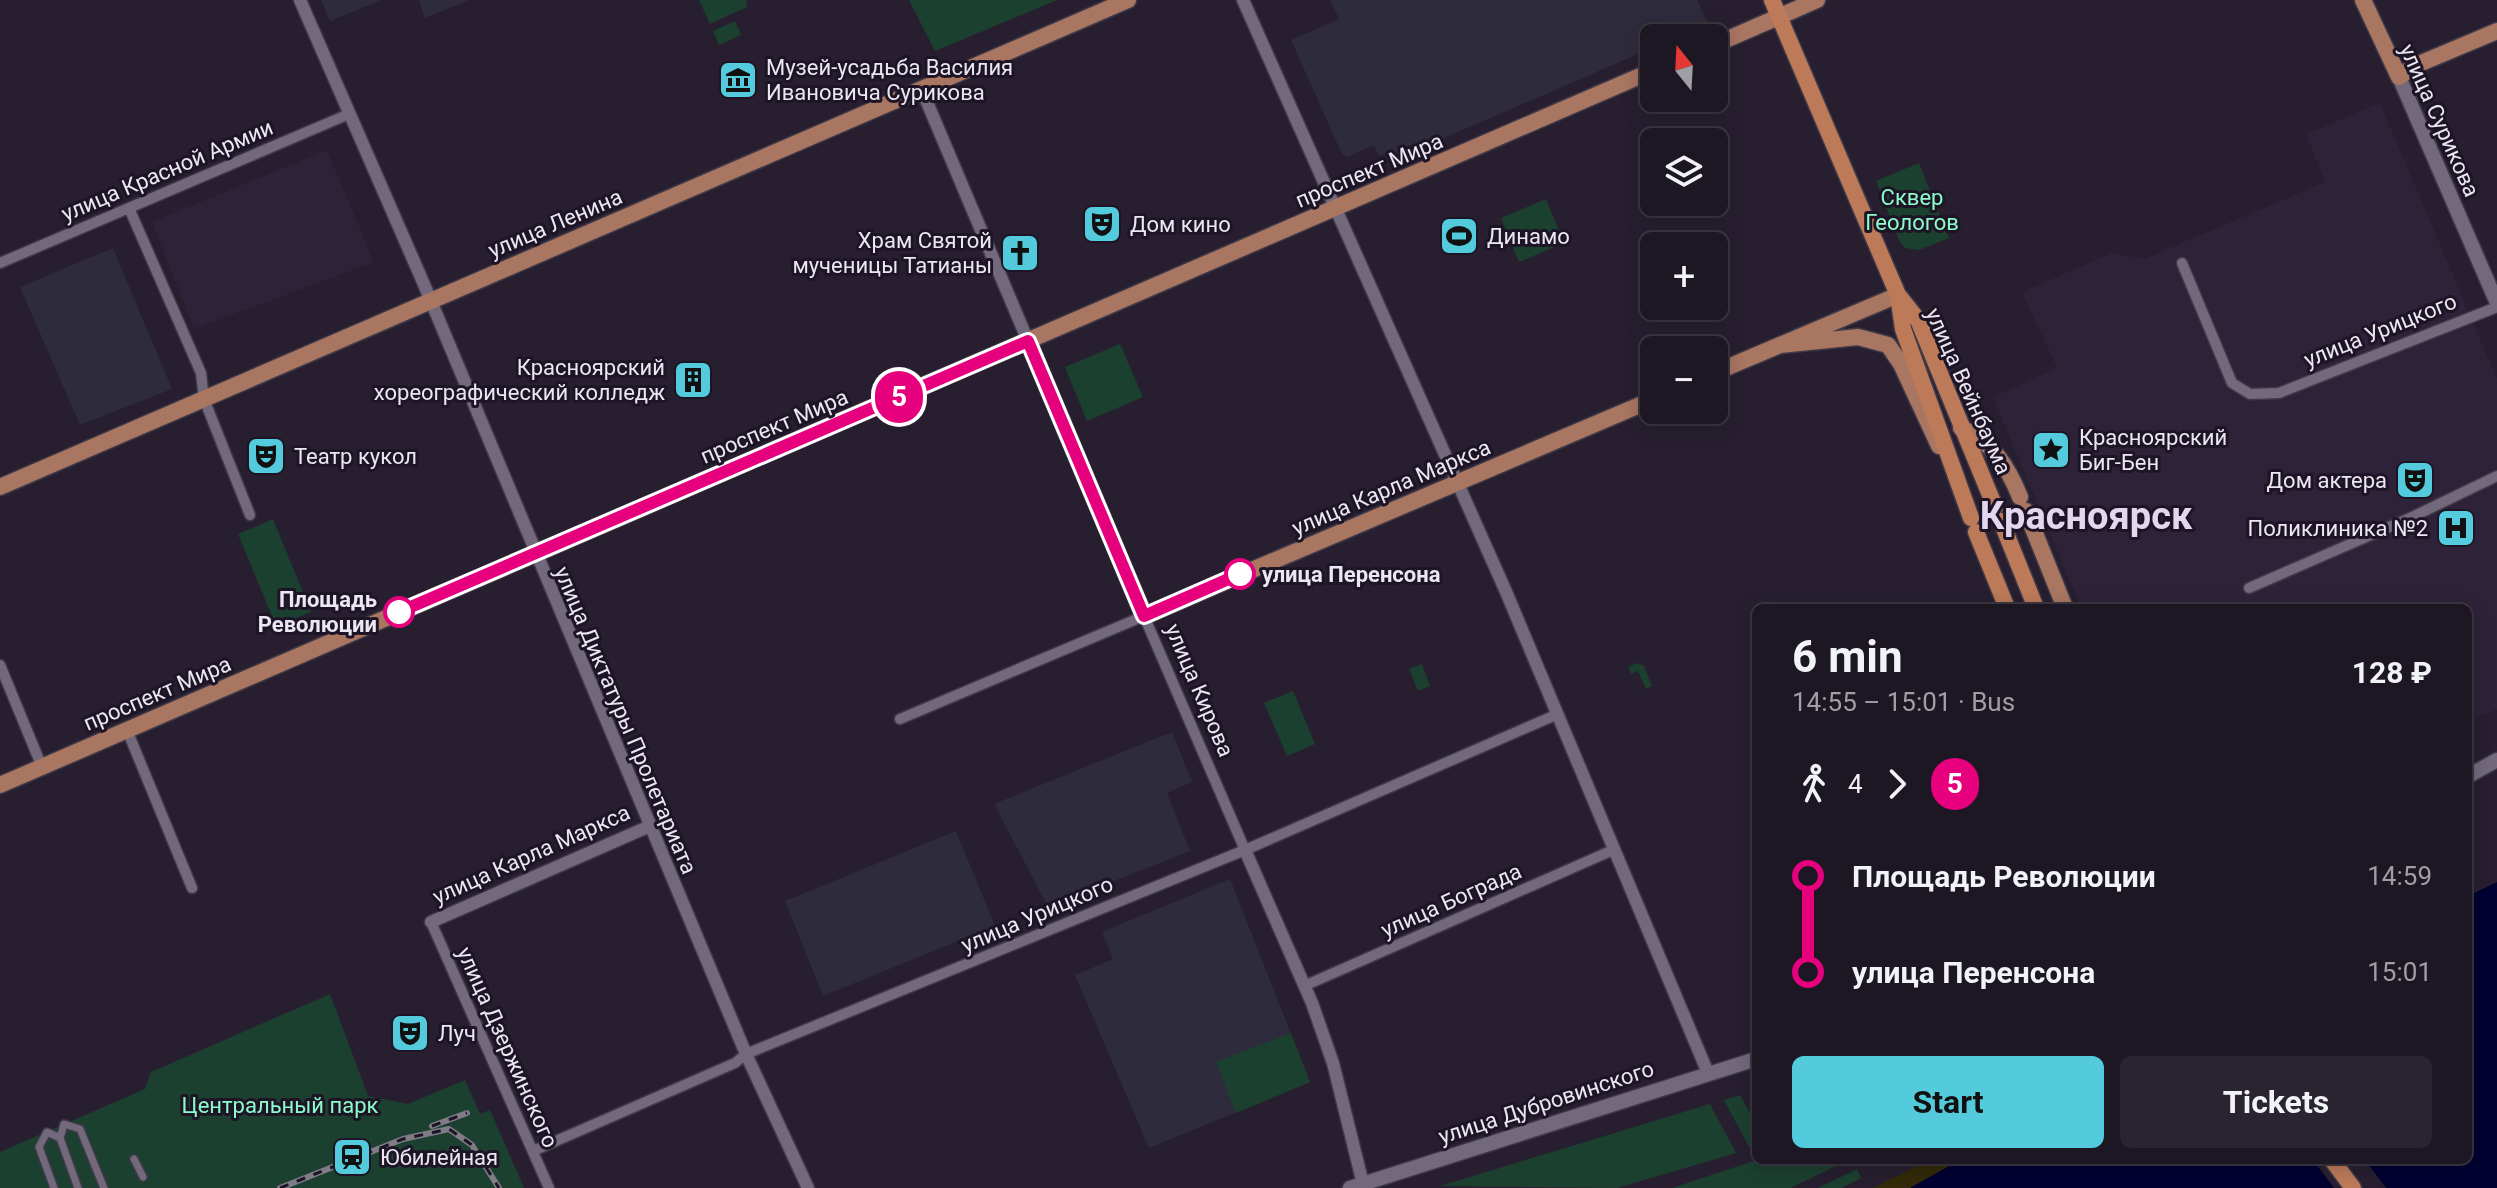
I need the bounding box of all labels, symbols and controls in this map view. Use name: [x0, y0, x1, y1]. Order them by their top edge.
north arrow: [1640, 24, 1728, 112]
map controls: [1640, 24, 1728, 424]
street label: улица Сурикова: [2395, 40, 2484, 200]
place label: Музей-усадьба Василия Ивановича Сурикова: [766, 55, 1013, 105]
museum icon: Музей-усадьба Василия Ивановича Сурикова: [717, 59, 759, 101]
street label: улица Красной Армии: [58, 115, 277, 226]
street label: проспект Мира: [1292, 128, 1447, 213]
button: layers: [1640, 128, 1728, 216]
street label: улица Ленина: [484, 184, 626, 263]
park label: Сквер Геологов: [1865, 185, 1959, 235]
theatre icon: Дом кино: [1081, 203, 1123, 245]
place label: Дом кино: [1130, 212, 1231, 237]
sports icon: Динамо: [1438, 215, 1480, 257]
place label: Динамо: [1487, 224, 1570, 249]
place label: Храм Святой мученицы Татианы: [792, 228, 992, 278]
church icon: Храм Святой мученицы Татианы: [999, 232, 1041, 274]
button: +: [1640, 232, 1728, 320]
street label: улица Урицкого: [2300, 288, 2460, 372]
street label: улица Вейнбаума: [1921, 304, 2016, 478]
button: −: [1640, 336, 1728, 424]
place label: Красноярский хореографический колледж: [374, 355, 665, 405]
building icon: Красноярский хореографический колледж: [672, 359, 714, 401]
line badge: 5: [873, 371, 925, 423]
text: 5: [891, 380, 907, 413]
street label: проспект Мира: [697, 384, 852, 469]
place label: Красноярский Биг-Бен: [2079, 425, 2227, 475]
place icon: Красноярский Биг-Бен: [2030, 429, 2072, 471]
street label: улица Карла Маркса: [1288, 434, 1494, 541]
theatre icon: Театр кукол: [245, 435, 287, 477]
place label: Театр кукол: [294, 444, 417, 469]
theatre icon: Дом актера: [2394, 459, 2436, 501]
place label: Дом актера: [2267, 468, 2387, 493]
district label: Красноярск: [1980, 494, 2193, 538]
hospital icon: Поликлиника №2: [2435, 507, 2477, 549]
place label: Поликлиника №2: [2248, 516, 2428, 541]
marker: улица Перенсона: [1225, 559, 1255, 589]
place label: улица Перенсона: [1262, 562, 1441, 587]
street label: улица Диктатуры Пролетариата: [549, 563, 702, 878]
place label: Площадь Революции: [258, 587, 377, 637]
marker: Площадь Революции: [384, 597, 414, 627]
street label: улица Кирова: [1160, 620, 1239, 760]
text: 6 min: [1792, 631, 1903, 683]
street label: проспект Мира: [80, 651, 235, 736]
text: 128 ₽: [2352, 655, 2432, 690]
text: 14:55 – 15:01 · Bus: [1792, 687, 2015, 717]
icon: walk: [1792, 762, 1836, 806]
icon: forward: [1875, 762, 1919, 806]
text: 5: [1947, 767, 1963, 800]
text: 4: [1848, 769, 1863, 799]
street label: улица Карла Маркса: [429, 800, 634, 909]
street label: улица Бограда: [1377, 858, 1525, 943]
text: Площадь Революции: [1852, 859, 2156, 894]
text: 14:59: [2367, 861, 2432, 891]
street label: улица Урицкого: [958, 871, 1117, 958]
street label: улица Дзержинского: [452, 943, 563, 1151]
text: улица Перенсона: [1852, 955, 2095, 990]
text: 15:01: [2367, 957, 2432, 987]
theatre icon: Луч: [389, 1012, 431, 1054]
place label: Луч: [438, 1021, 476, 1046]
street label: улица Дубровинского: [1435, 1056, 1657, 1149]
button: Start: [1792, 1056, 2104, 1148]
button: Tickets: [2120, 1056, 2432, 1148]
park label: Центральный парк: [182, 1093, 379, 1118]
station icon: Юбилейная: [331, 1136, 373, 1178]
place label: Юбилейная: [380, 1145, 498, 1170]

